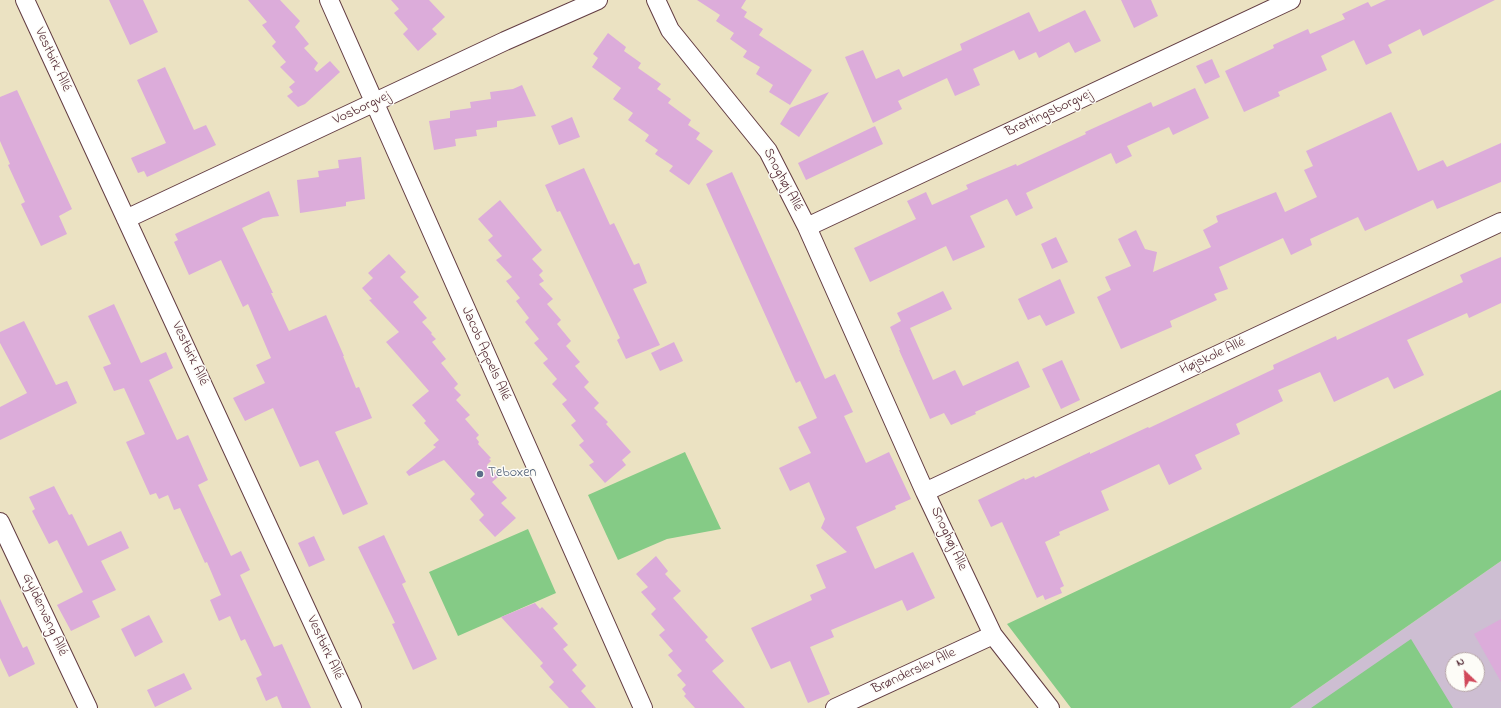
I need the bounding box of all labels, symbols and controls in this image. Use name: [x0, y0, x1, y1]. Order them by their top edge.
street label: Vestbirk Allé: [30, 26, 74, 94]
street label: Brattingsborgvej: [1003, 87, 1095, 141]
street label: Vosborgvej: [331, 88, 393, 130]
street label: Snoghøj Allé: [759, 146, 805, 214]
street label: Jacob Appels Allé: [457, 304, 513, 404]
street label: Vestbirk Allé: [167, 320, 211, 388]
street label: Højskole Allé: [1178, 335, 1248, 379]
place label: Teboxen: [488, 466, 536, 482]
marker: Teboxen: [475, 469, 485, 479]
street label: Snoghøj Alle: [926, 504, 970, 574]
street label: Gyldenvang Allé: [18, 571, 70, 659]
street label: Vestbirk Allé: [302, 614, 346, 682]
street label: Brønderslev Alle: [869, 645, 959, 699]
north arrow: [1445, 652, 1485, 692]
text: N: [1454, 653, 1467, 671]

